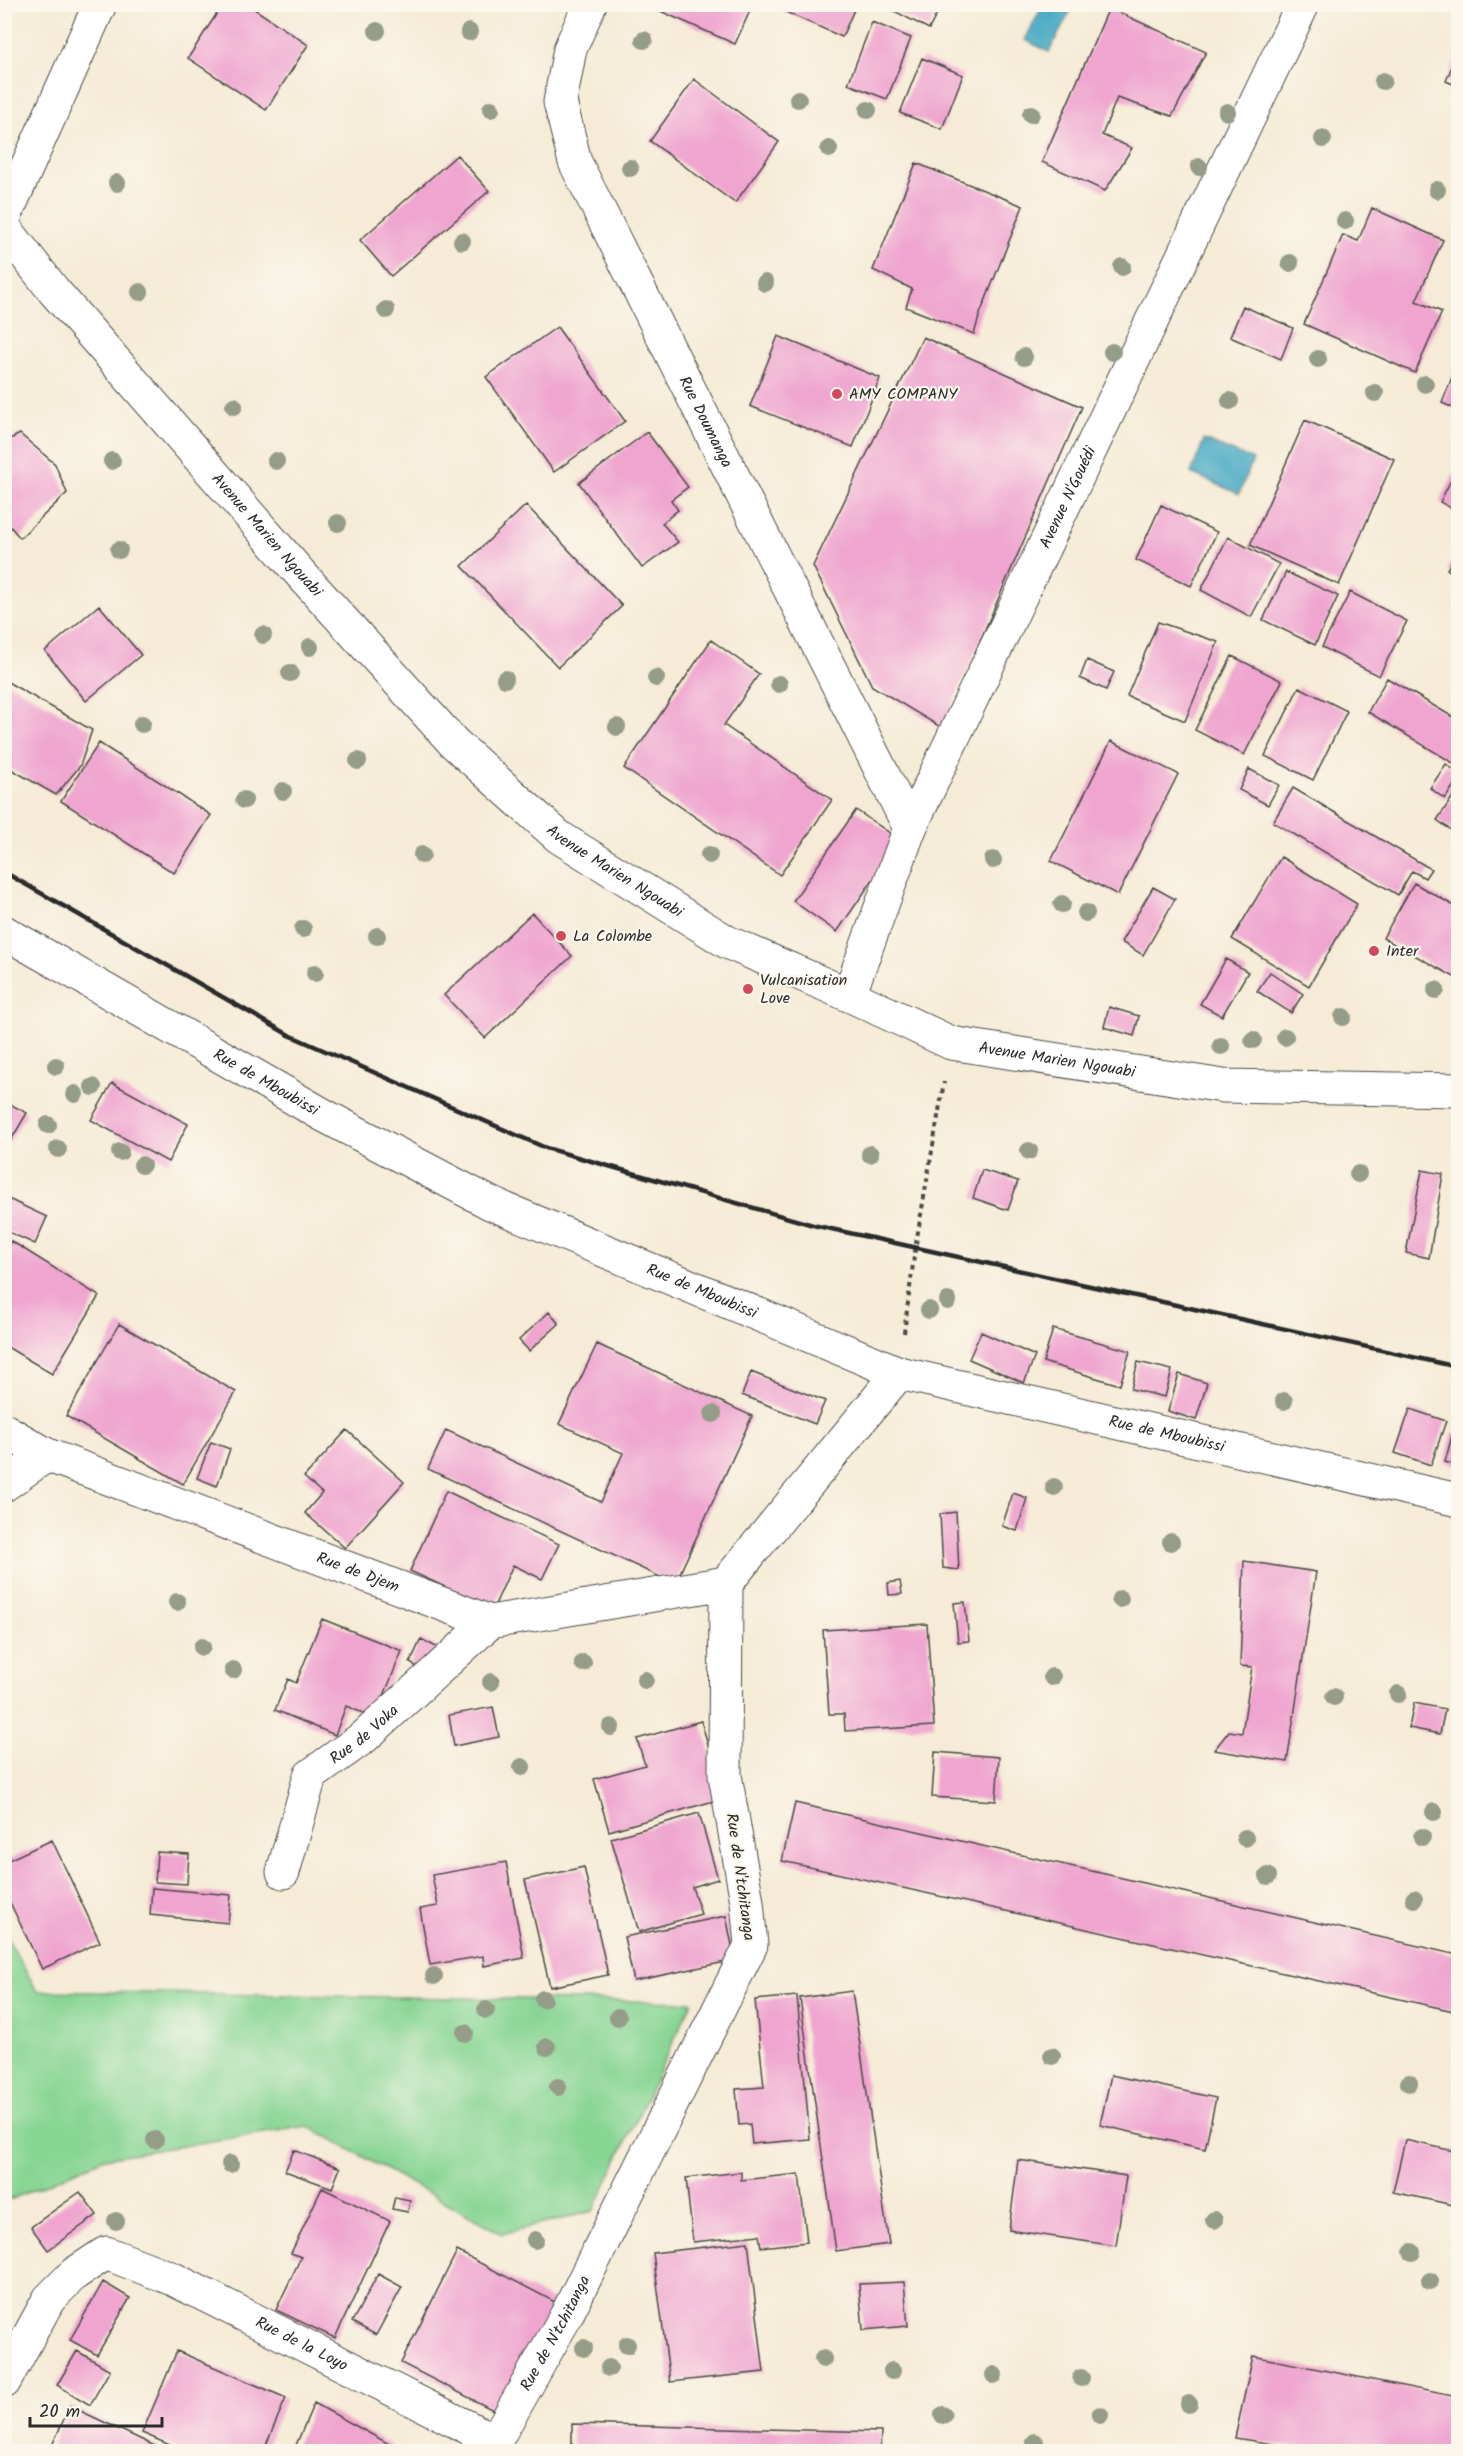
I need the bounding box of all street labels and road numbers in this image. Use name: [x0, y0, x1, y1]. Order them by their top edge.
street label: Rue Doumanga: [672, 372, 739, 472]
street label: Avenue N'Gouédi: [1033, 441, 1103, 553]
street label: Avenue Marien Ngouabi: [205, 467, 329, 604]
street label: Avenue Marien Ngouabi: [540, 818, 689, 925]
street label: Avenue Marien Ngouabi: [977, 1035, 1138, 1085]
street label: Rue de Mboubissi: [209, 1042, 324, 1123]
street label: Rue de Mboubissi: [643, 1257, 762, 1326]
street label: Rue de Mboubissi: [1106, 1409, 1228, 1459]
street label: Rue de Djem: [313, 1545, 403, 1599]
street label: Rue de Voka: [324, 1699, 404, 1770]
street label: Rue de N'tchitanga: [719, 1812, 761, 1942]
street label: Rue de N'tchitanga: [513, 2271, 597, 2396]
street label: Rue de la Loyo: [251, 2310, 352, 2378]

